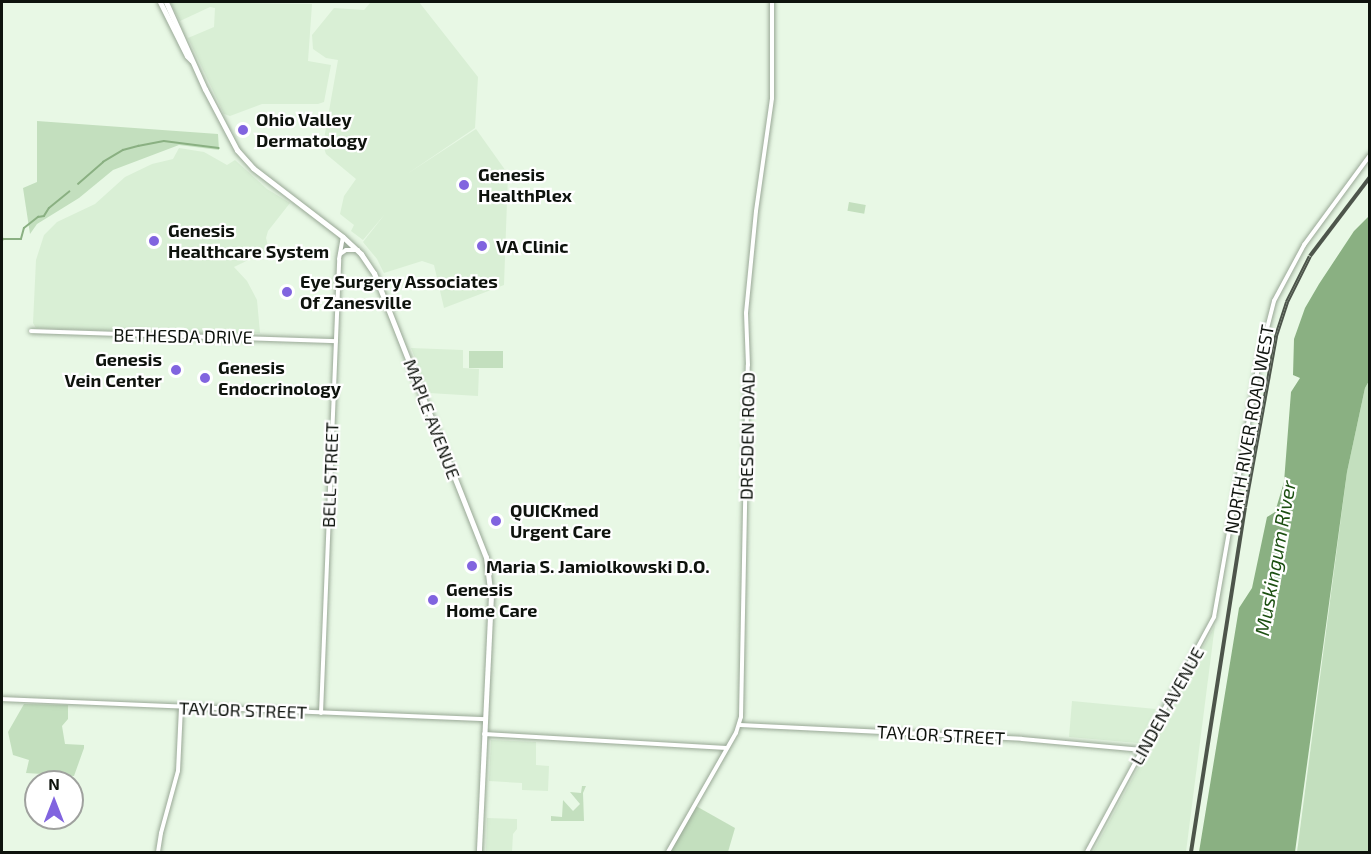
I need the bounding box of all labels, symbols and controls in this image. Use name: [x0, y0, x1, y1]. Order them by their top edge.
place label: Ohio Valley Dermatology: [256, 109, 367, 152]
marker: Ohio Valley Dermatology: [234, 121, 252, 139]
place label: Genesis HealthPlex: [478, 164, 572, 207]
marker: Genesis HealthPlex: [455, 176, 473, 194]
place label: Genesis Healthcare System: [168, 220, 329, 262]
marker: Genesis Healthcare System: [145, 232, 163, 250]
place label: VA Clinic: [496, 235, 569, 257]
marker: VA Clinic: [473, 237, 491, 255]
place label: Eye Surgery Associates Of Zanesville: [300, 271, 499, 314]
marker: Eye Surgery Associates Of Zanesville: [278, 283, 296, 301]
street label: NORTH RIVER ROAD WEST: [1220, 323, 1278, 535]
street label: BETHESDA DRIVE: [113, 324, 253, 348]
place label: Genesis Vein Center: [65, 349, 162, 392]
street label: MAPLE AVENUE: [399, 356, 465, 482]
place label: Genesis Endocrinology: [218, 357, 341, 400]
marker: Genesis Vein Center: [167, 361, 185, 379]
marker: Genesis Endocrinology: [196, 369, 214, 387]
street label: DRESDEN ROAD: [735, 372, 759, 500]
street label: BELL STREET: [317, 422, 343, 528]
water label: Muskingum River: [1250, 479, 1300, 637]
place label: QUICKmed Urgent Care: [510, 500, 611, 542]
marker: QUICKmed Urgent Care: [487, 512, 505, 530]
place label: Maria S. Jamiolkowski D.O.: [486, 555, 710, 577]
marker: Maria S. Jamiolkowski D.O.: [463, 557, 481, 575]
place label: Genesis Home Care: [446, 579, 537, 622]
marker: Genesis Home Care: [424, 591, 442, 609]
street label: LINDEN AVENUE: [1126, 643, 1208, 769]
street label: TAYLOR STREET: [179, 697, 307, 723]
street label: TAYLOR STREET: [876, 721, 1006, 749]
north arrow: [24, 770, 84, 830]
text: N: [48, 774, 60, 793]

